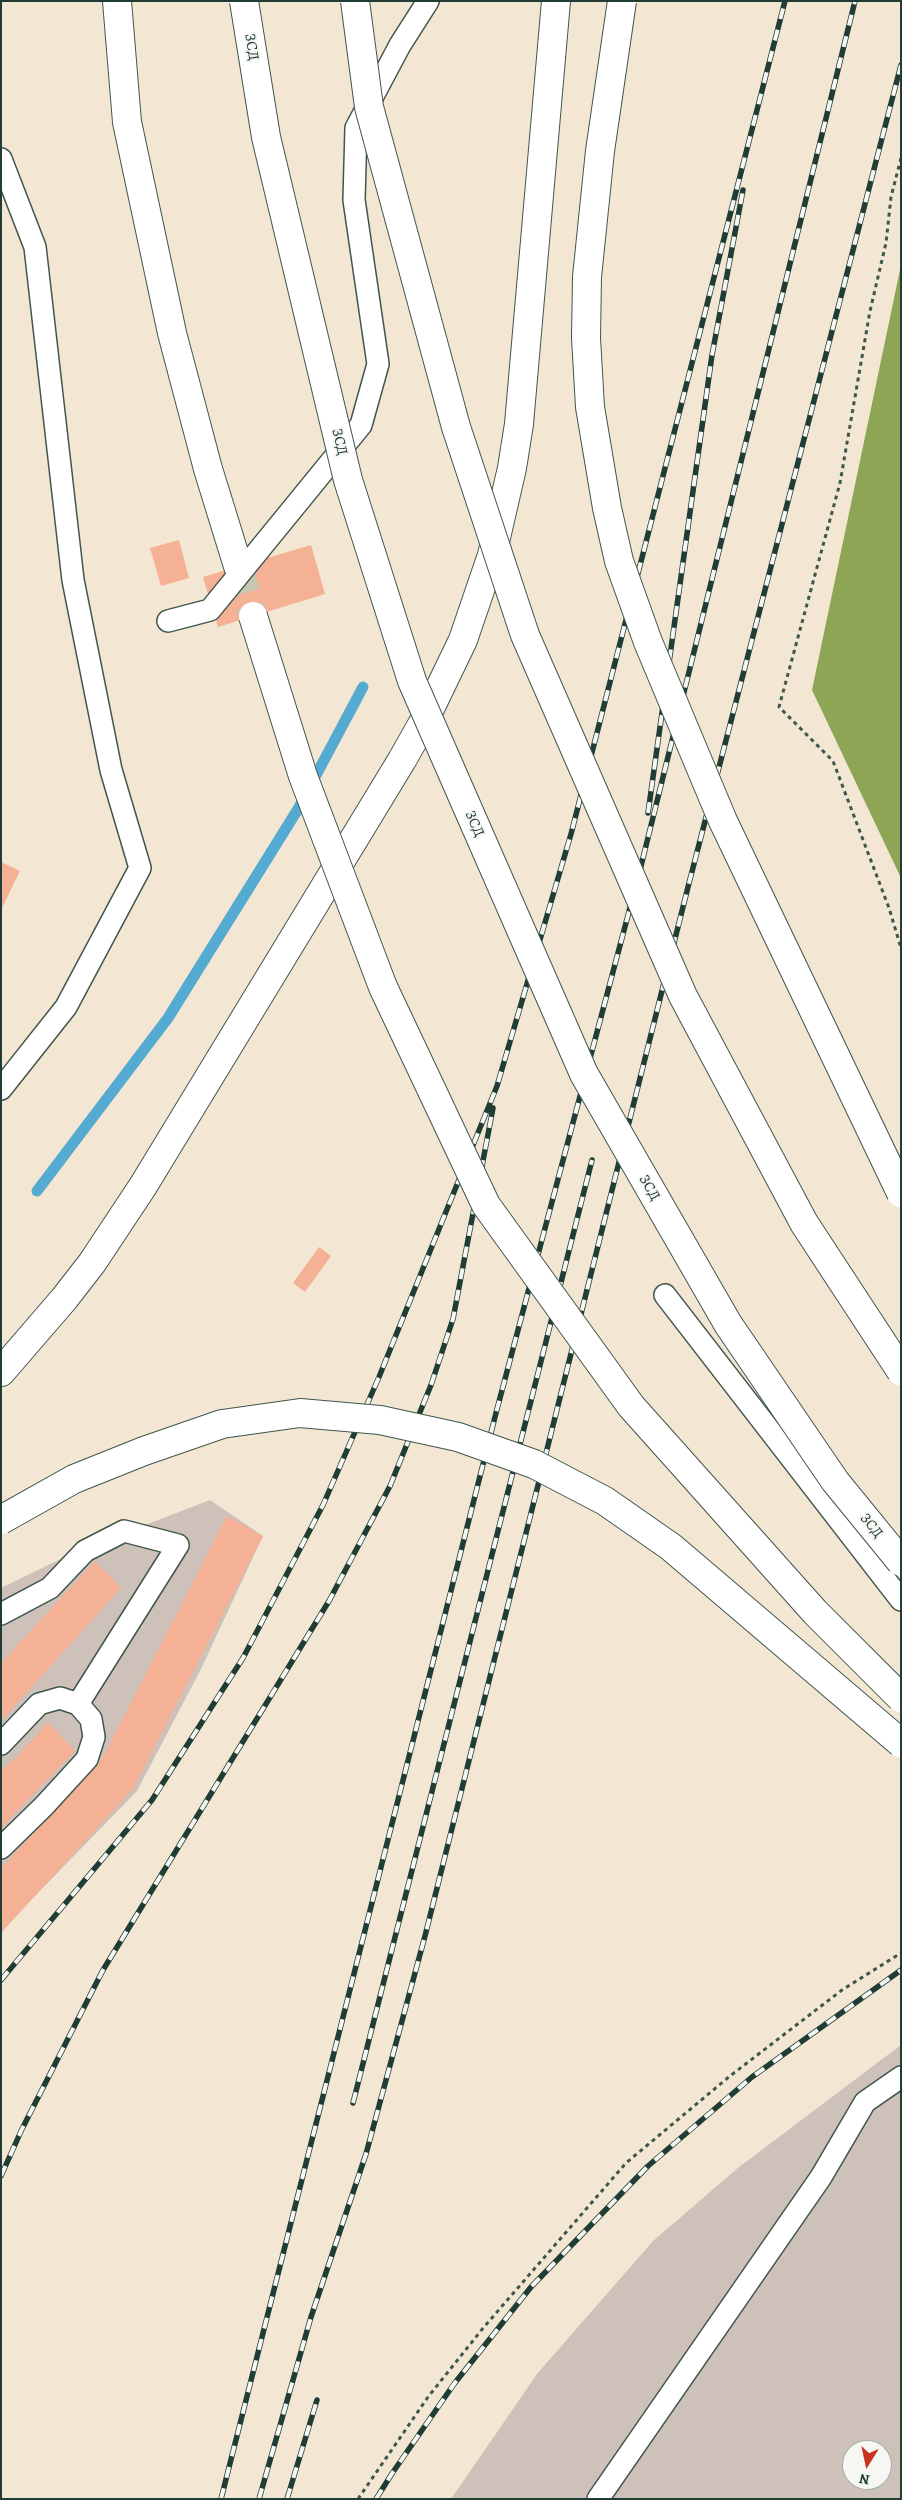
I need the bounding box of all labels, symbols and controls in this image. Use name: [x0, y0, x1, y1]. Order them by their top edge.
street label: ЗСД: [240, 32, 262, 62]
street label: ЗСД: [327, 427, 351, 457]
street label: ЗСД: [460, 808, 488, 840]
street label: ЗСД: [634, 1172, 664, 1204]
street label: ЗСД: [856, 1510, 886, 1542]
north arrow: [842, 2440, 892, 2490]
text: N: [858, 2469, 871, 2490]

